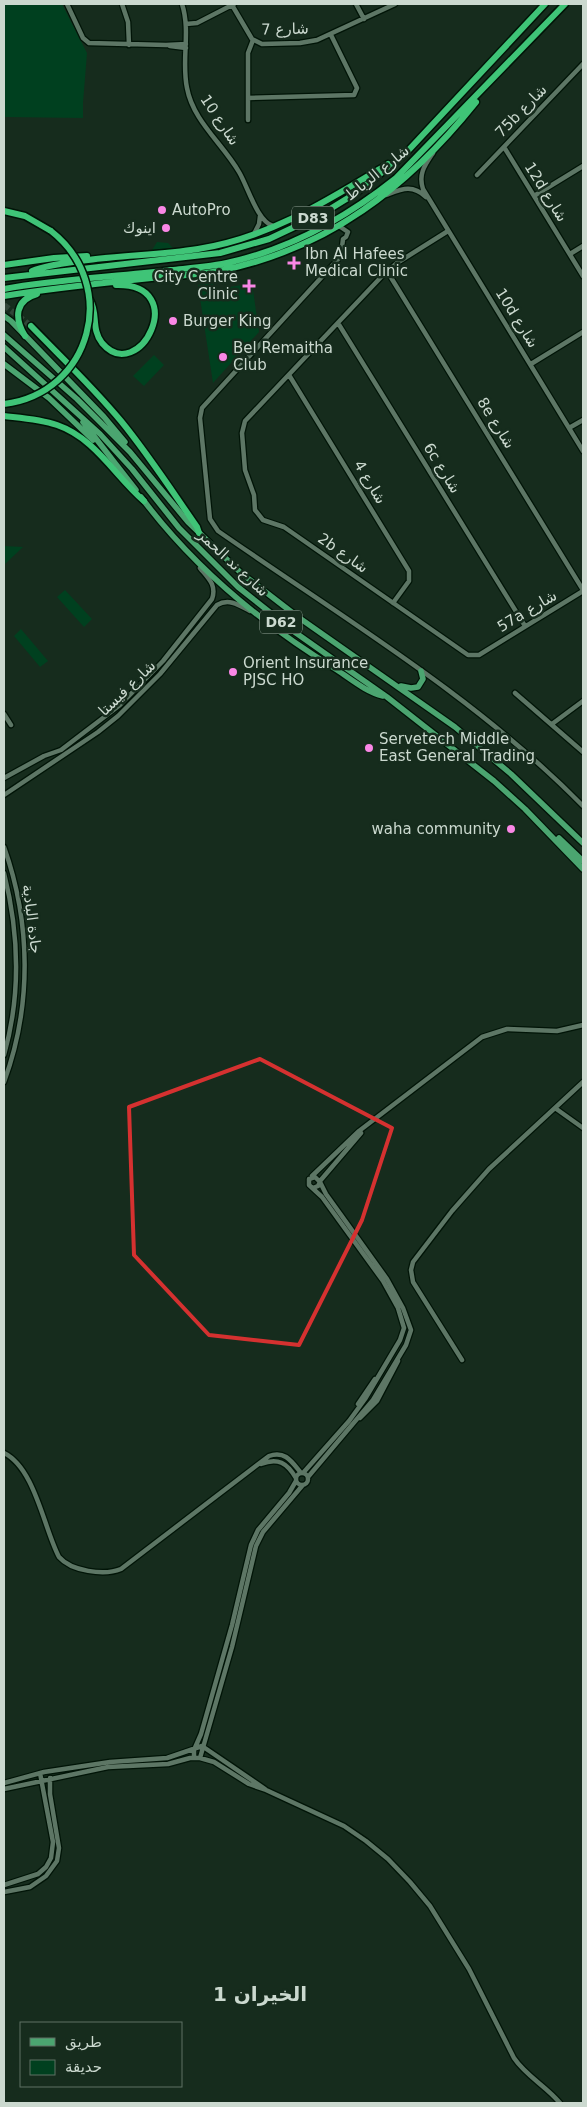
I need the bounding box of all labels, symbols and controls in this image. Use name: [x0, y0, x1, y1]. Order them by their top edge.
street label: شارع 7: [261, 20, 309, 38]
street label: 75b شارع: [491, 81, 551, 141]
street label: شارع 10: [197, 91, 243, 149]
street label: شارع الرباط: [341, 142, 413, 204]
street label: 12d شارع: [521, 159, 571, 225]
place label: AutoPro: [172, 201, 231, 219]
marker: AutoPro: [156, 204, 168, 216]
road number: D83: [292, 207, 334, 230]
place label: اينوك: [123, 219, 156, 237]
marker: اينوك: [160, 222, 172, 234]
place label: Ibn Al Hafees Medical Clinic: [305, 245, 408, 280]
marker: Ibn Al Hafees Medical Clinic: [287, 256, 301, 270]
place label: City Centre Clinic: [154, 268, 238, 303]
marker: City Centre Clinic: [242, 279, 256, 293]
street label: 10d شارع: [492, 285, 542, 351]
place label: Burger King: [183, 312, 271, 330]
marker: Burger King: [167, 315, 179, 327]
place label: Bel Remaitha Club: [233, 339, 333, 374]
marker: Bel Remaitha Club: [217, 351, 229, 363]
street label: 8e شارع: [473, 394, 519, 452]
street label: 6c شارع: [420, 440, 464, 496]
street label: شارع 4: [350, 457, 390, 507]
street label: شارع ند الحمر: [193, 525, 272, 600]
street label: 2b شارع: [314, 529, 372, 577]
street label: 57a شارع: [494, 586, 560, 636]
road number: D62: [260, 610, 302, 634]
place label: Orient Insurance PJSC HO: [243, 654, 368, 689]
street label: شارع فيستا: [95, 656, 159, 720]
marker: Orient Insurance PJSC HO: [227, 666, 239, 678]
place label: Servetech Middle East General Trading: [379, 730, 535, 765]
marker: Servetech Middle East General Trading: [363, 742, 375, 754]
place label: waha community: [371, 820, 501, 838]
marker: waha community: [505, 823, 517, 835]
street label: جادة البادية: [19, 883, 45, 955]
district label: الخيران 1: [213, 1982, 307, 2006]
legend: [20, 2022, 182, 2087]
text: طريق: [65, 2033, 102, 2051]
text: حديقة: [65, 2058, 102, 2076]

